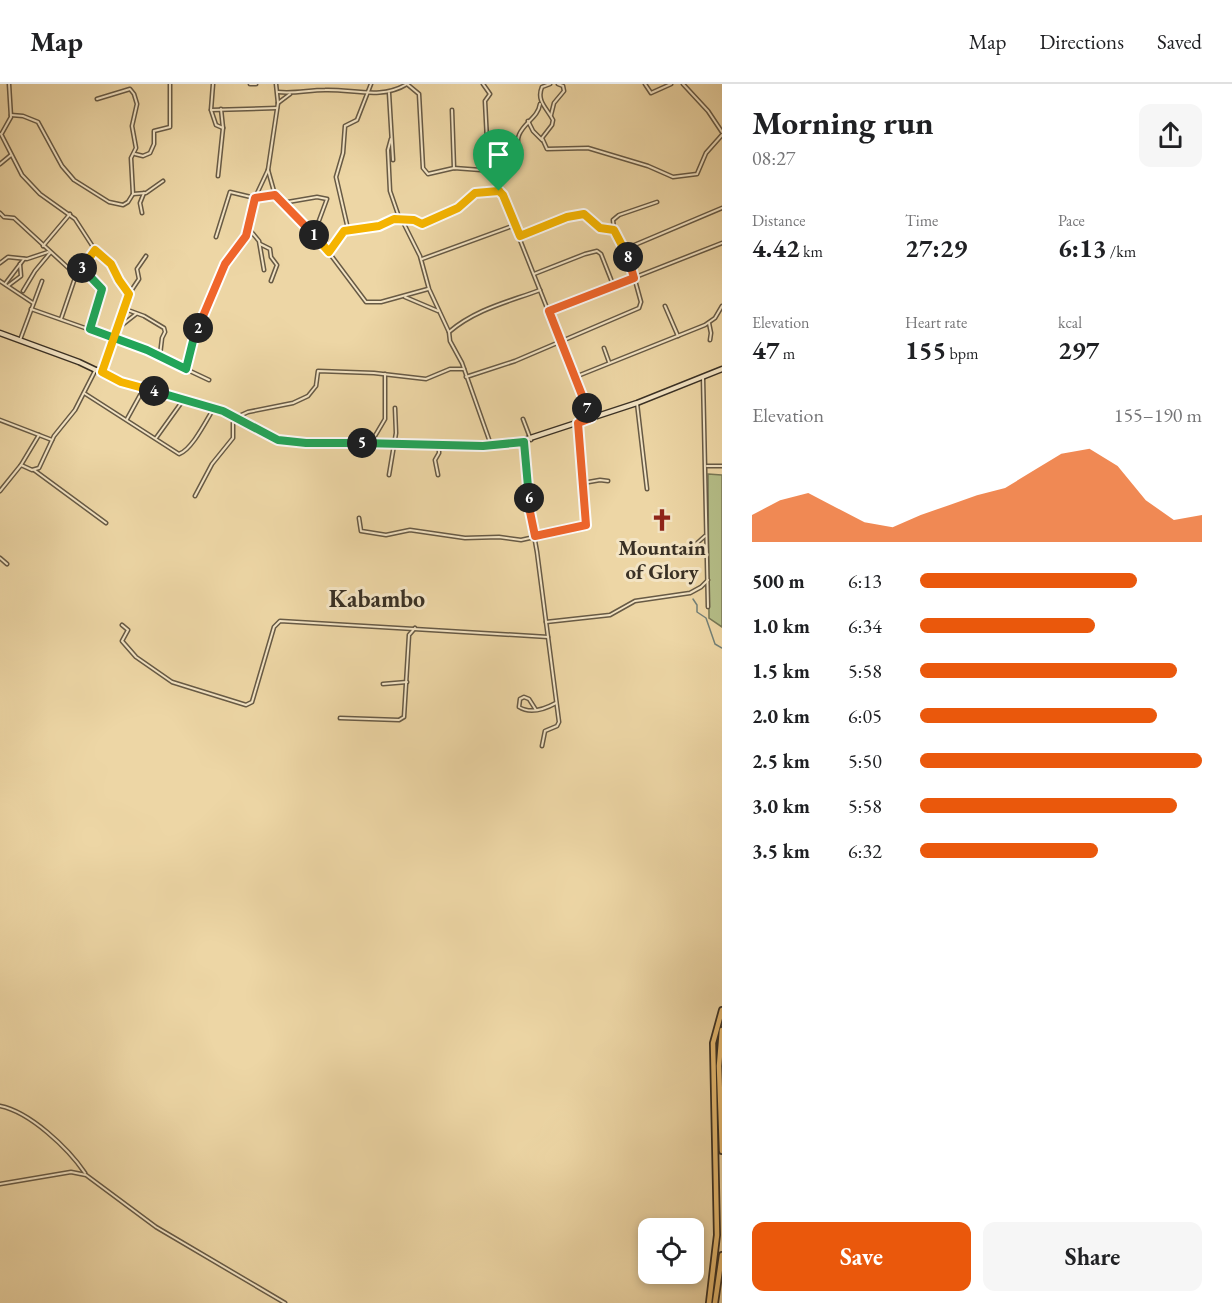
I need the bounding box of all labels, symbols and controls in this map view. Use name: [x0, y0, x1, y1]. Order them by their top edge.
text: Map: [30, 23, 83, 59]
text: Map: [969, 28, 1006, 55]
text: Directions: [1039, 28, 1124, 55]
text: Saved: [1157, 28, 1202, 55]
text: Morning run: [752, 101, 934, 144]
button: share: [1139, 104, 1202, 167]
pin: [473, 129, 524, 191]
icon: arrive: [482, 138, 515, 171]
text: 08:27: [752, 145, 795, 171]
text: Distance: [752, 210, 805, 231]
text: Time: [905, 210, 938, 231]
text: Pace: [1058, 210, 1085, 231]
pin: 1: [299, 220, 329, 250]
text: 1: [310, 224, 318, 245]
text: 4.42: [752, 231, 800, 265]
text: 27:29: [905, 231, 967, 265]
text: 6:13: [1058, 231, 1107, 265]
text: km: [800, 241, 823, 262]
text: /km: [1107, 241, 1136, 262]
pin: 8: [613, 242, 643, 272]
text: 8: [624, 246, 632, 267]
pin: 3: [67, 253, 97, 283]
text: 3: [78, 257, 86, 278]
text: Elevation: [752, 312, 810, 333]
text: Heart rate: [905, 312, 967, 333]
text: kcal: [1058, 312, 1082, 333]
pin: 2: [183, 313, 213, 343]
text: 2: [194, 317, 202, 338]
text: 47: [752, 333, 780, 367]
text: 155: [905, 333, 946, 367]
text: 297: [1058, 333, 1099, 367]
text: m: [780, 343, 795, 364]
text: bpm: [946, 343, 978, 364]
pin: 4: [139, 376, 169, 406]
text: 4: [150, 380, 158, 401]
pin: 7: [572, 393, 602, 423]
text: 7: [583, 397, 591, 418]
text: Elevation: [752, 402, 824, 428]
text: 155–190 m: [1114, 402, 1202, 428]
pin: 5: [347, 428, 377, 458]
text: 5: [358, 432, 366, 453]
pin: 6: [514, 483, 544, 513]
text: 6: [525, 487, 533, 508]
church icon: Mountain of Glory: [649, 507, 675, 533]
place label: Mountain of Glory: [618, 534, 706, 585]
text: 500 m: [752, 568, 805, 594]
text: 6:13: [848, 568, 882, 594]
district label: Kabambo: [329, 583, 425, 614]
text: 1.0 km: [752, 613, 810, 639]
text: 6:34: [848, 613, 882, 639]
text: 1.5 km: [752, 658, 810, 684]
text: 5:58: [848, 658, 882, 684]
text: 2.0 km: [752, 703, 810, 729]
text: 6:05: [848, 703, 882, 729]
text: 2.5 km: [752, 748, 810, 774]
text: 5:50: [848, 748, 882, 774]
text: 3.0 km: [752, 793, 810, 819]
text: 5:58: [848, 793, 882, 819]
text: 3.5 km: [752, 838, 810, 864]
text: 6:32: [848, 838, 882, 864]
map controls: [638, 1218, 704, 1284]
button: locate: [638, 1218, 704, 1284]
button: Save: [752, 1222, 971, 1291]
button: Share: [983, 1222, 1202, 1291]

